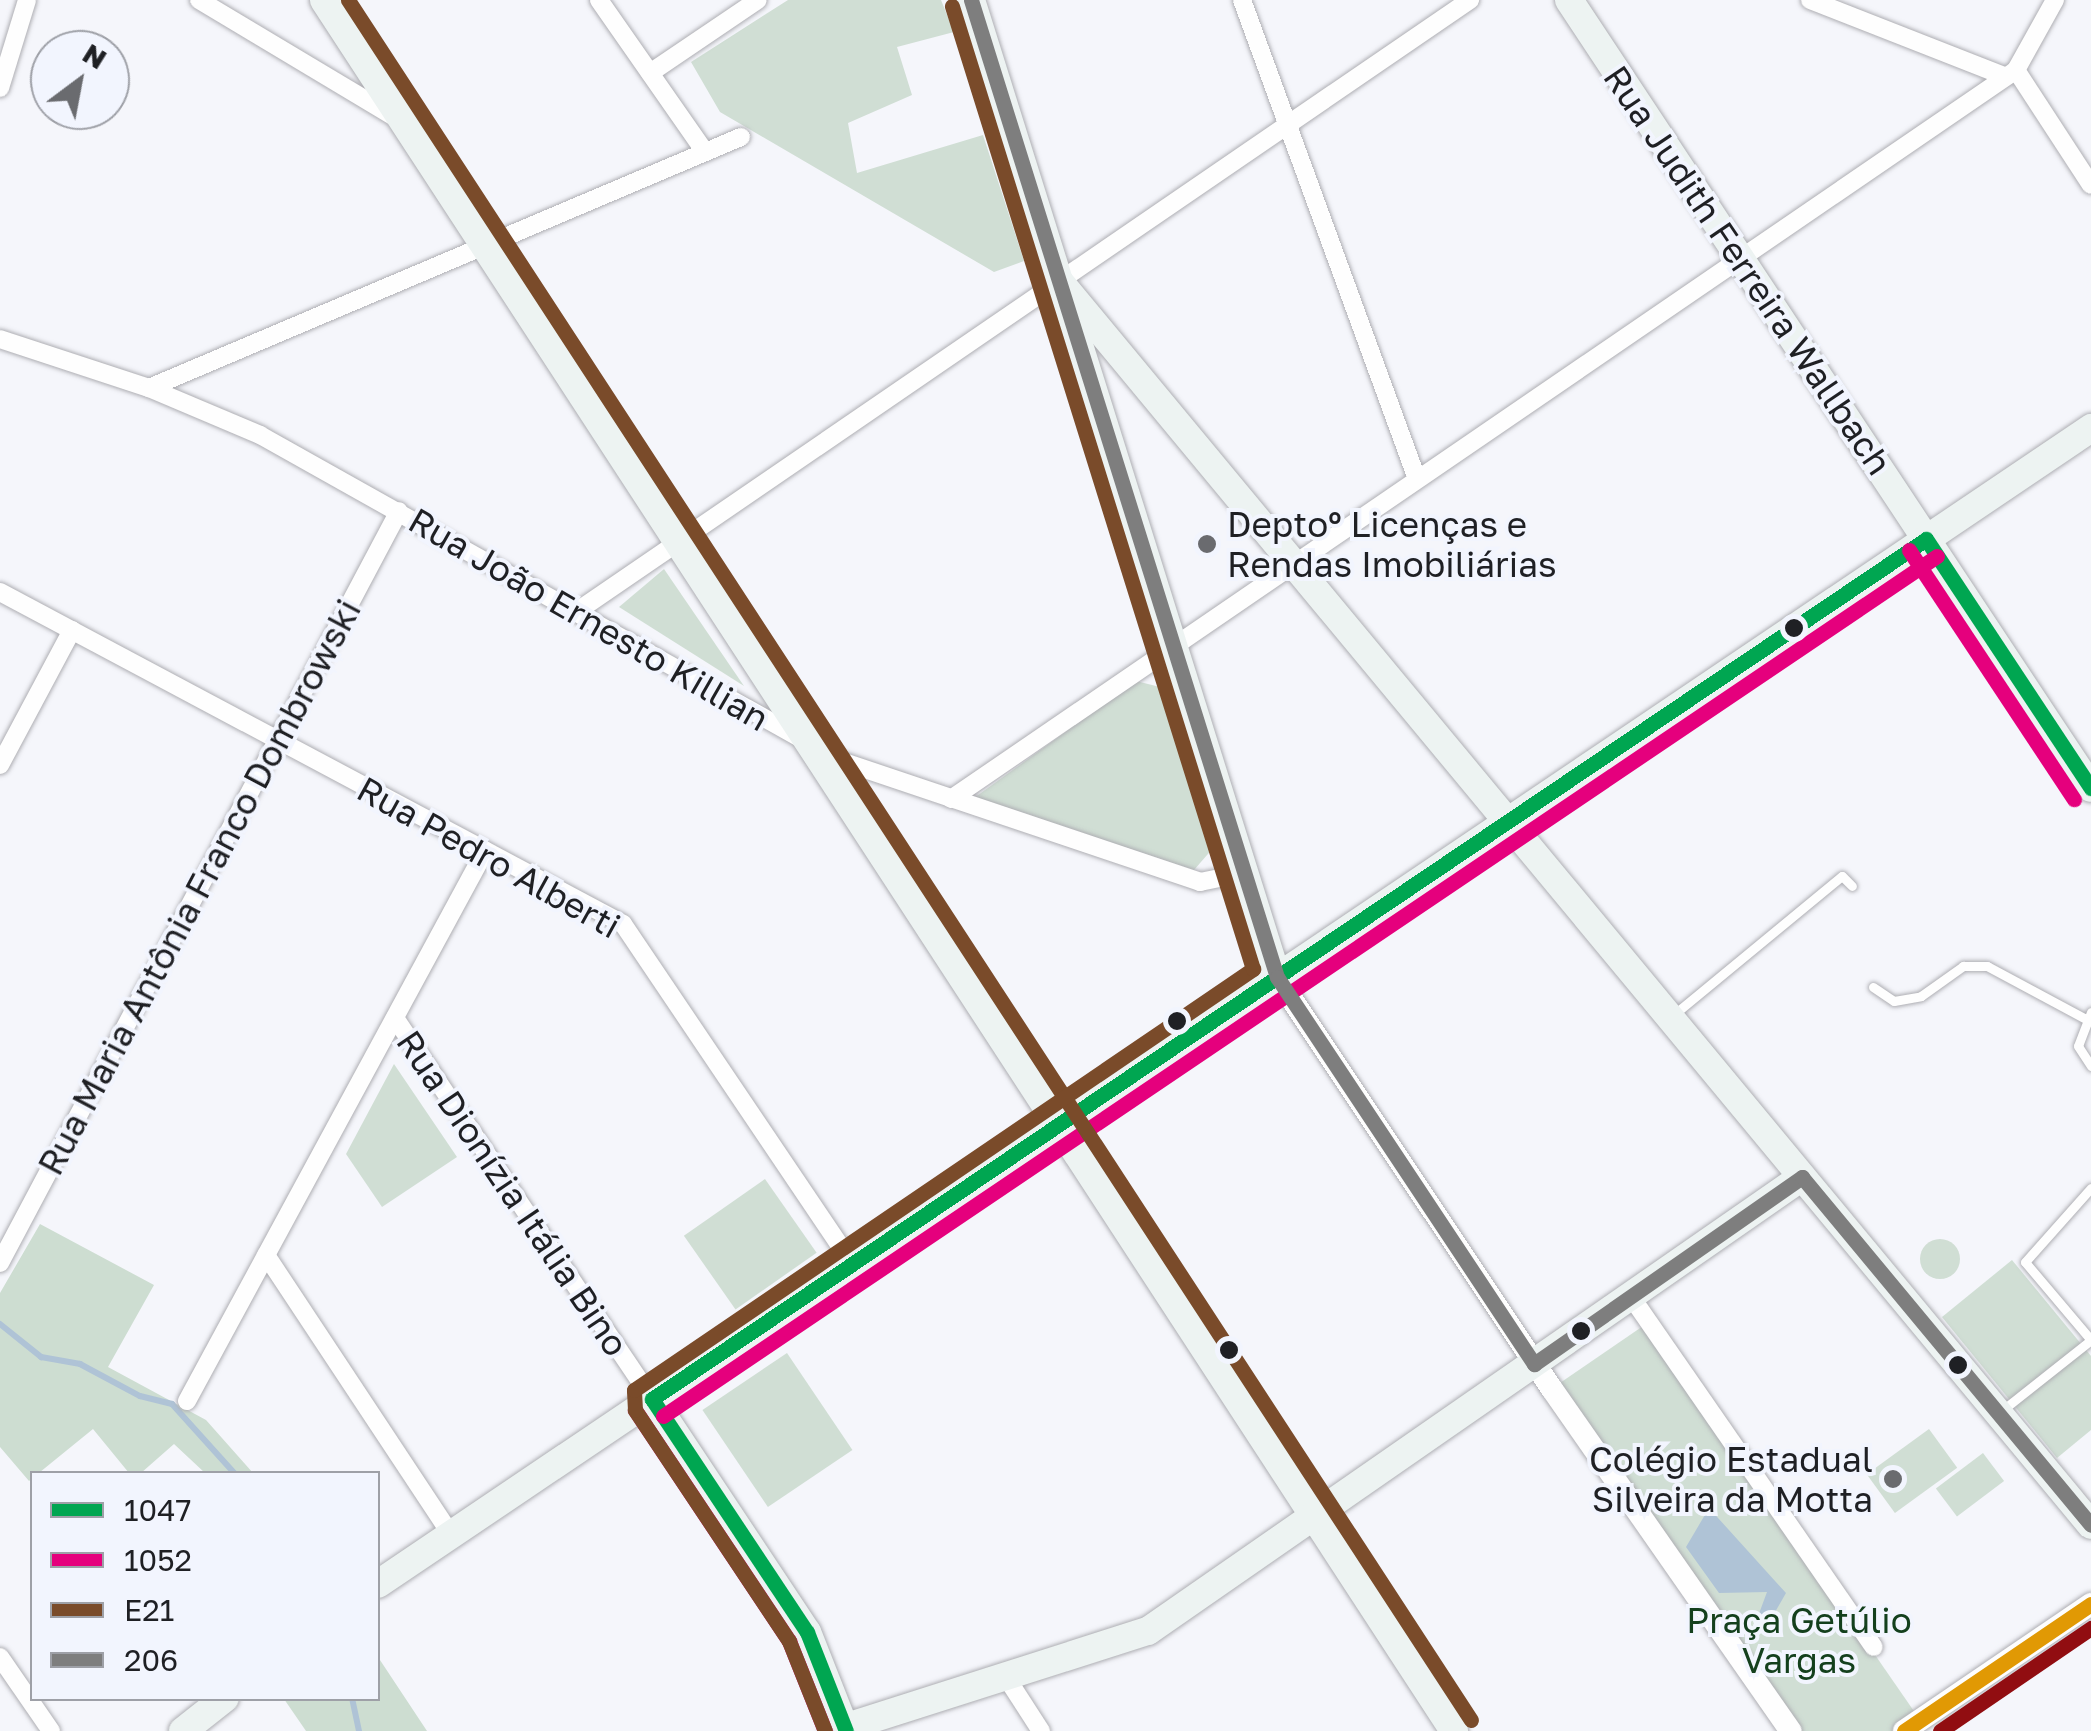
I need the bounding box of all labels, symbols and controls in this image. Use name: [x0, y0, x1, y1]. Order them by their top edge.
north arrow: [30, 30, 130, 130]
text: N: [77, 36, 113, 75]
street label: Rua Judith Ferreira Wallbach: [1595, 58, 1901, 482]
street label: Rua João Ernesto Killian: [402, 499, 776, 739]
place label: Deptoº Licenças e Rendas Imobiliárias: [1227, 503, 1556, 585]
marker: Deptoº Licenças e Rendas Imobiliárias: [1196, 533, 1218, 555]
street label: Rua Maria Antônia Franco Dombrowski: [29, 592, 369, 1182]
unlabelled marker: [1784, 618, 1804, 638]
street label: Rua Pedro Alberti: [350, 767, 628, 947]
unlabelled marker: [1167, 1011, 1187, 1031]
street label: Rua Dionízia Itália Bino: [388, 1022, 638, 1364]
unlabelled marker: [1571, 1321, 1591, 1341]
unlabelled marker: [1219, 1340, 1239, 1360]
unlabelled marker: [1948, 1355, 1968, 1375]
place label: Colégio Estadual Silveira da Motta: [1589, 1438, 1873, 1520]
marker: Colégio Estadual Silveira da Motta: [1882, 1468, 1904, 1490]
legend: [30, 1471, 380, 1701]
text: 1047: [124, 1492, 191, 1528]
text: 1052: [124, 1542, 192, 1578]
text: E21: [124, 1592, 174, 1628]
park label: Praça Getúlio Vargas: [1686, 1599, 1912, 1681]
text: 206: [124, 1642, 178, 1678]

